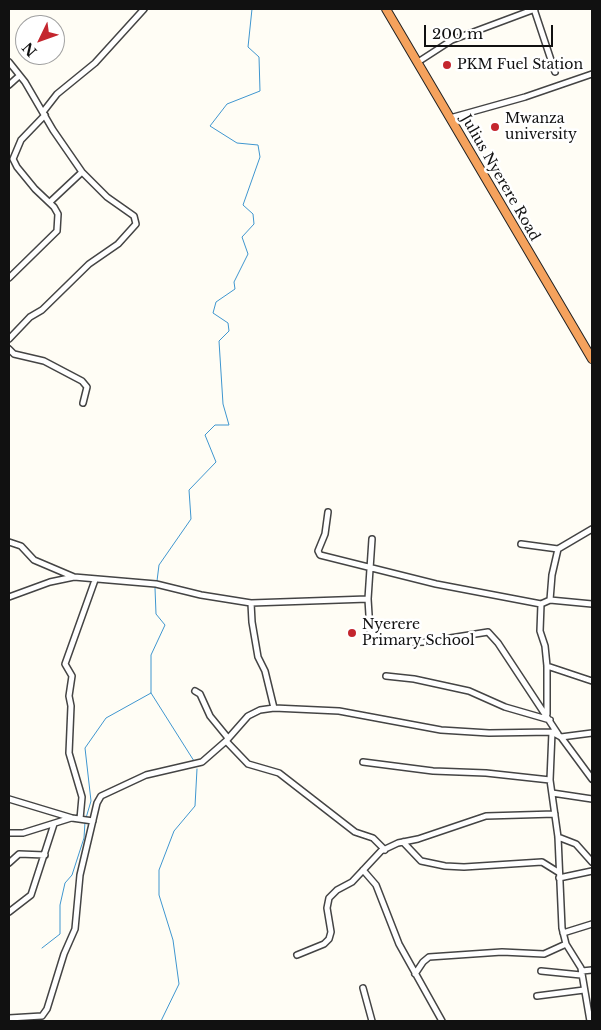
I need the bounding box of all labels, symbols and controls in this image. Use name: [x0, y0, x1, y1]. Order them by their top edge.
north arrow: [15, 15, 65, 65]
scale bar: [426, 15, 555, 47]
text: 200 m: [432, 24, 483, 43]
text: N: [19, 38, 41, 60]
place label: PKM Fuel Station: [457, 57, 583, 73]
marker: PKM Fuel Station: [441, 59, 453, 71]
place label: Mwanza university: [505, 111, 577, 144]
street label: Julius Nyerere Road: [457, 112, 543, 244]
marker: Mwanza university: [489, 121, 501, 133]
place label: Nyerere Primary School: [362, 617, 475, 650]
marker: Nyerere Primary School: [346, 627, 358, 639]

